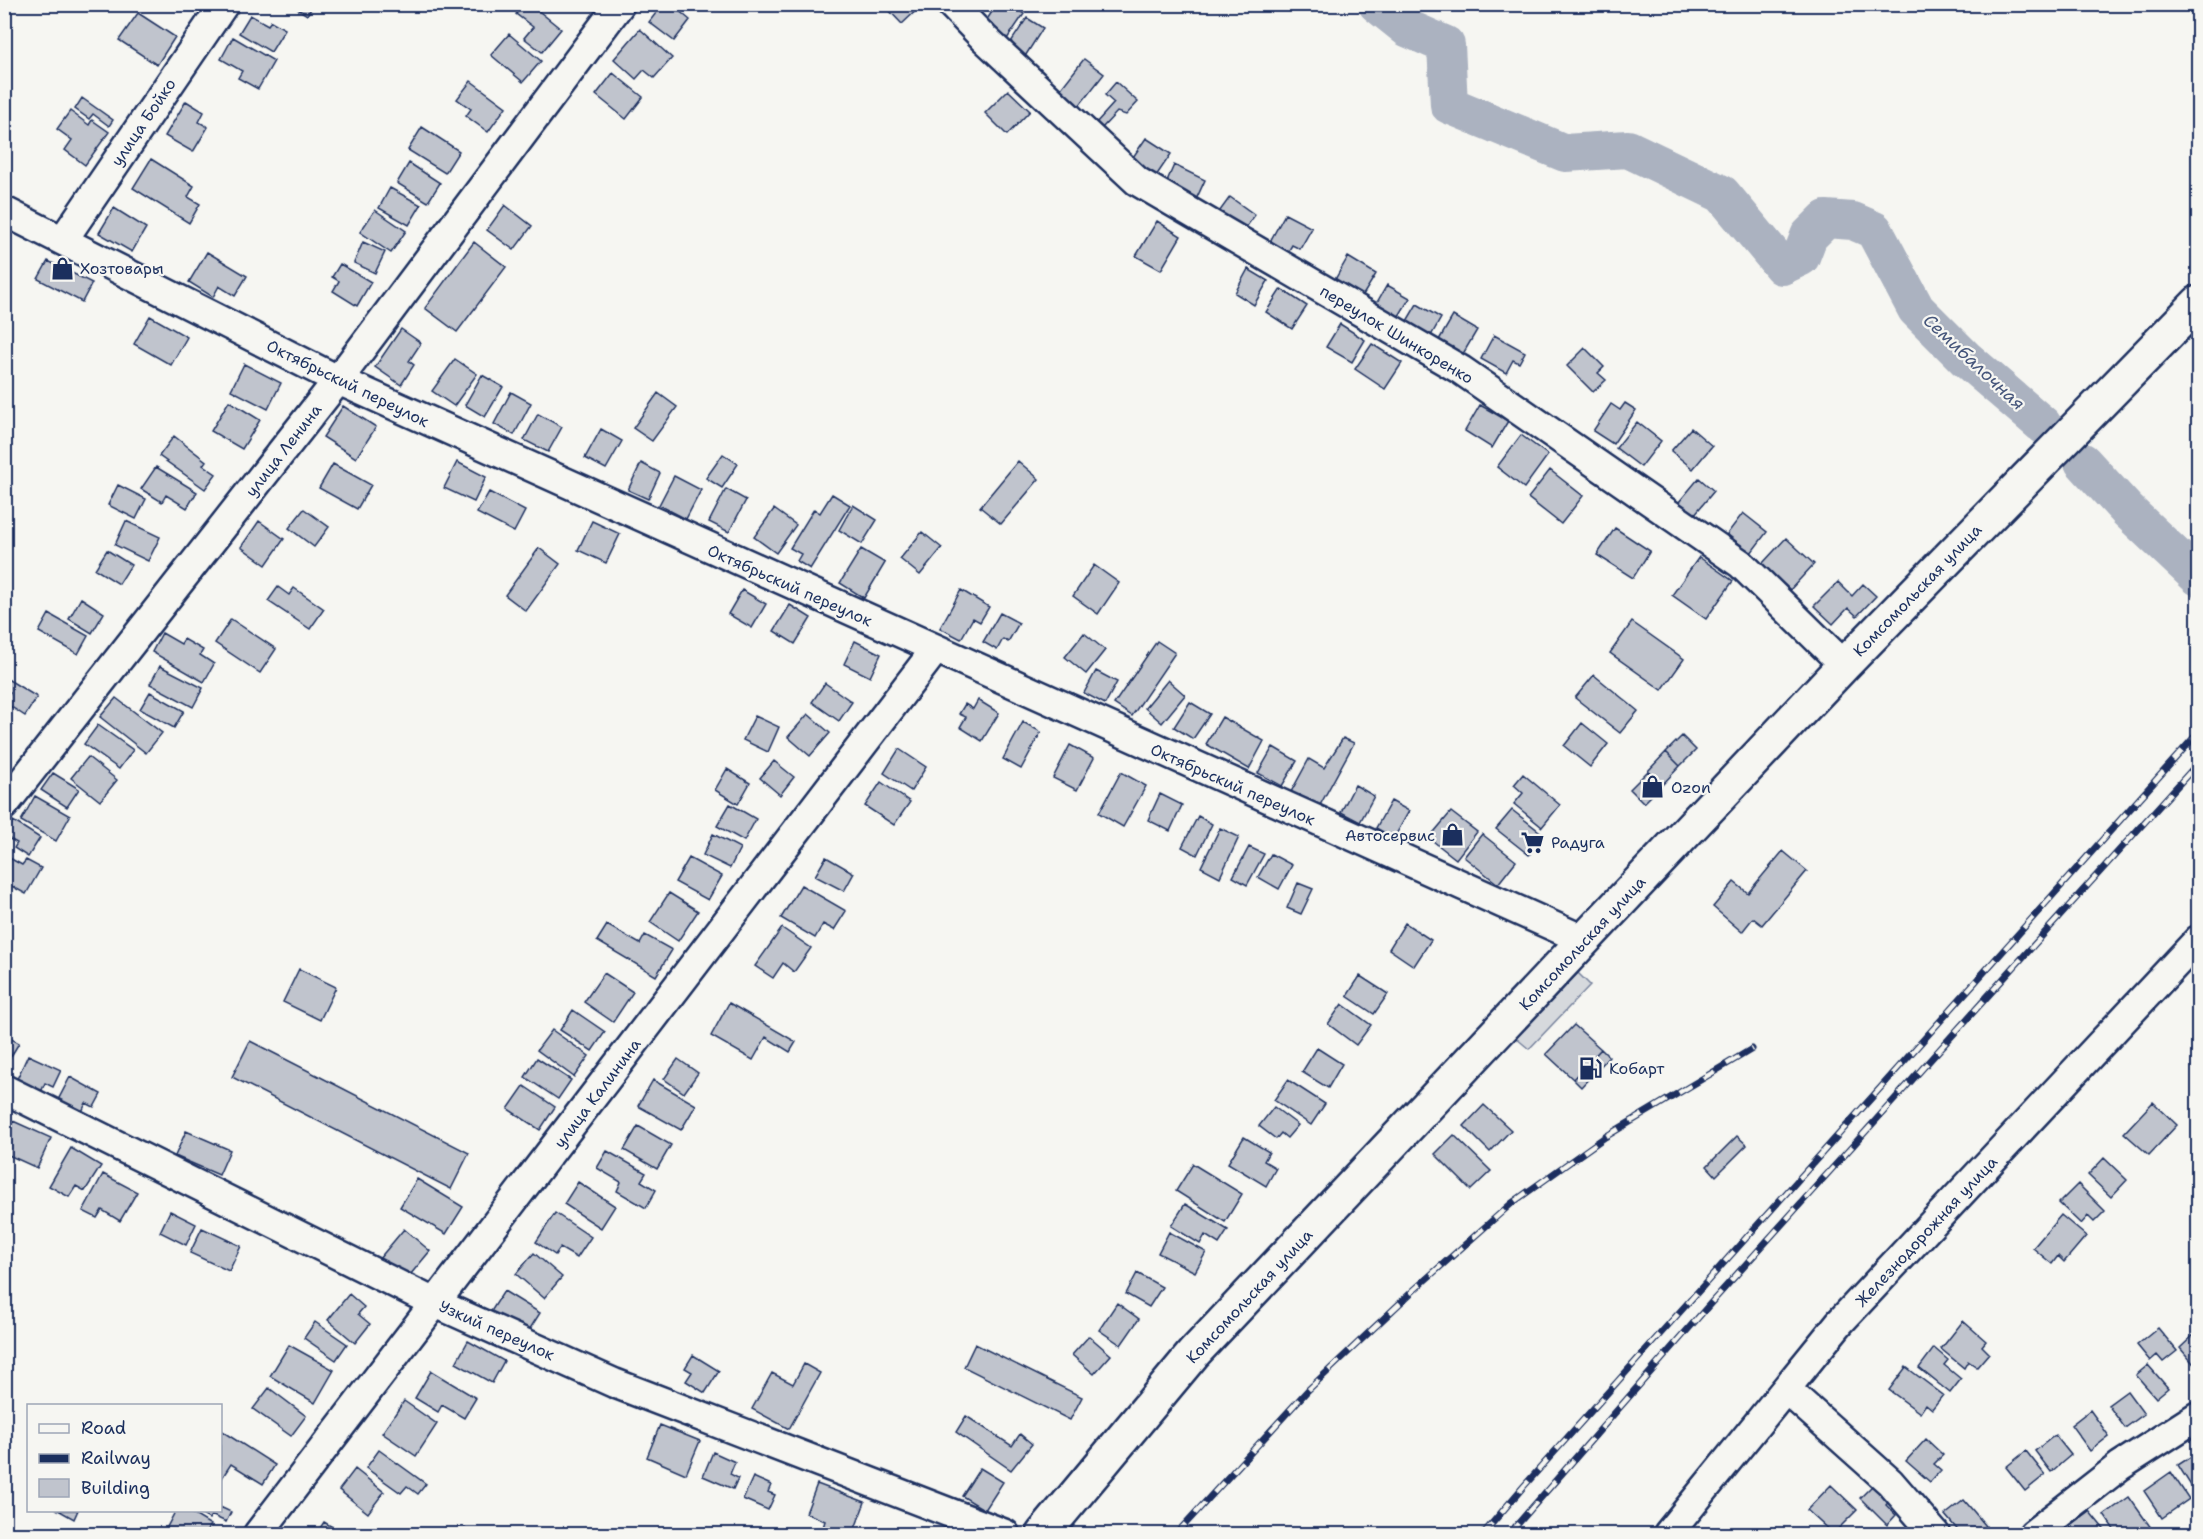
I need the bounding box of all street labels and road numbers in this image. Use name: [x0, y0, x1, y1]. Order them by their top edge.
street label: улица Бойко: [106, 74, 181, 170]
street label: переулок Шинкоренко: [1316, 280, 1477, 389]
street label: Октябрьский переулок: [263, 335, 433, 432]
street label: улица Ленина: [241, 400, 326, 501]
street label: Комсомольская улица: [1849, 520, 1986, 661]
street label: Октябрьский переулок: [704, 540, 876, 631]
street label: Октябрьский переулок: [1147, 739, 1319, 830]
street label: Комсомольская улица: [1515, 872, 1650, 1015]
street label: улица Калинина: [549, 1034, 646, 1152]
street label: Железнодорожная улица: [1851, 1151, 2002, 1311]
street label: Комсомольская улица: [1182, 1225, 1317, 1368]
street label: Узкий переулок: [436, 1296, 558, 1365]

